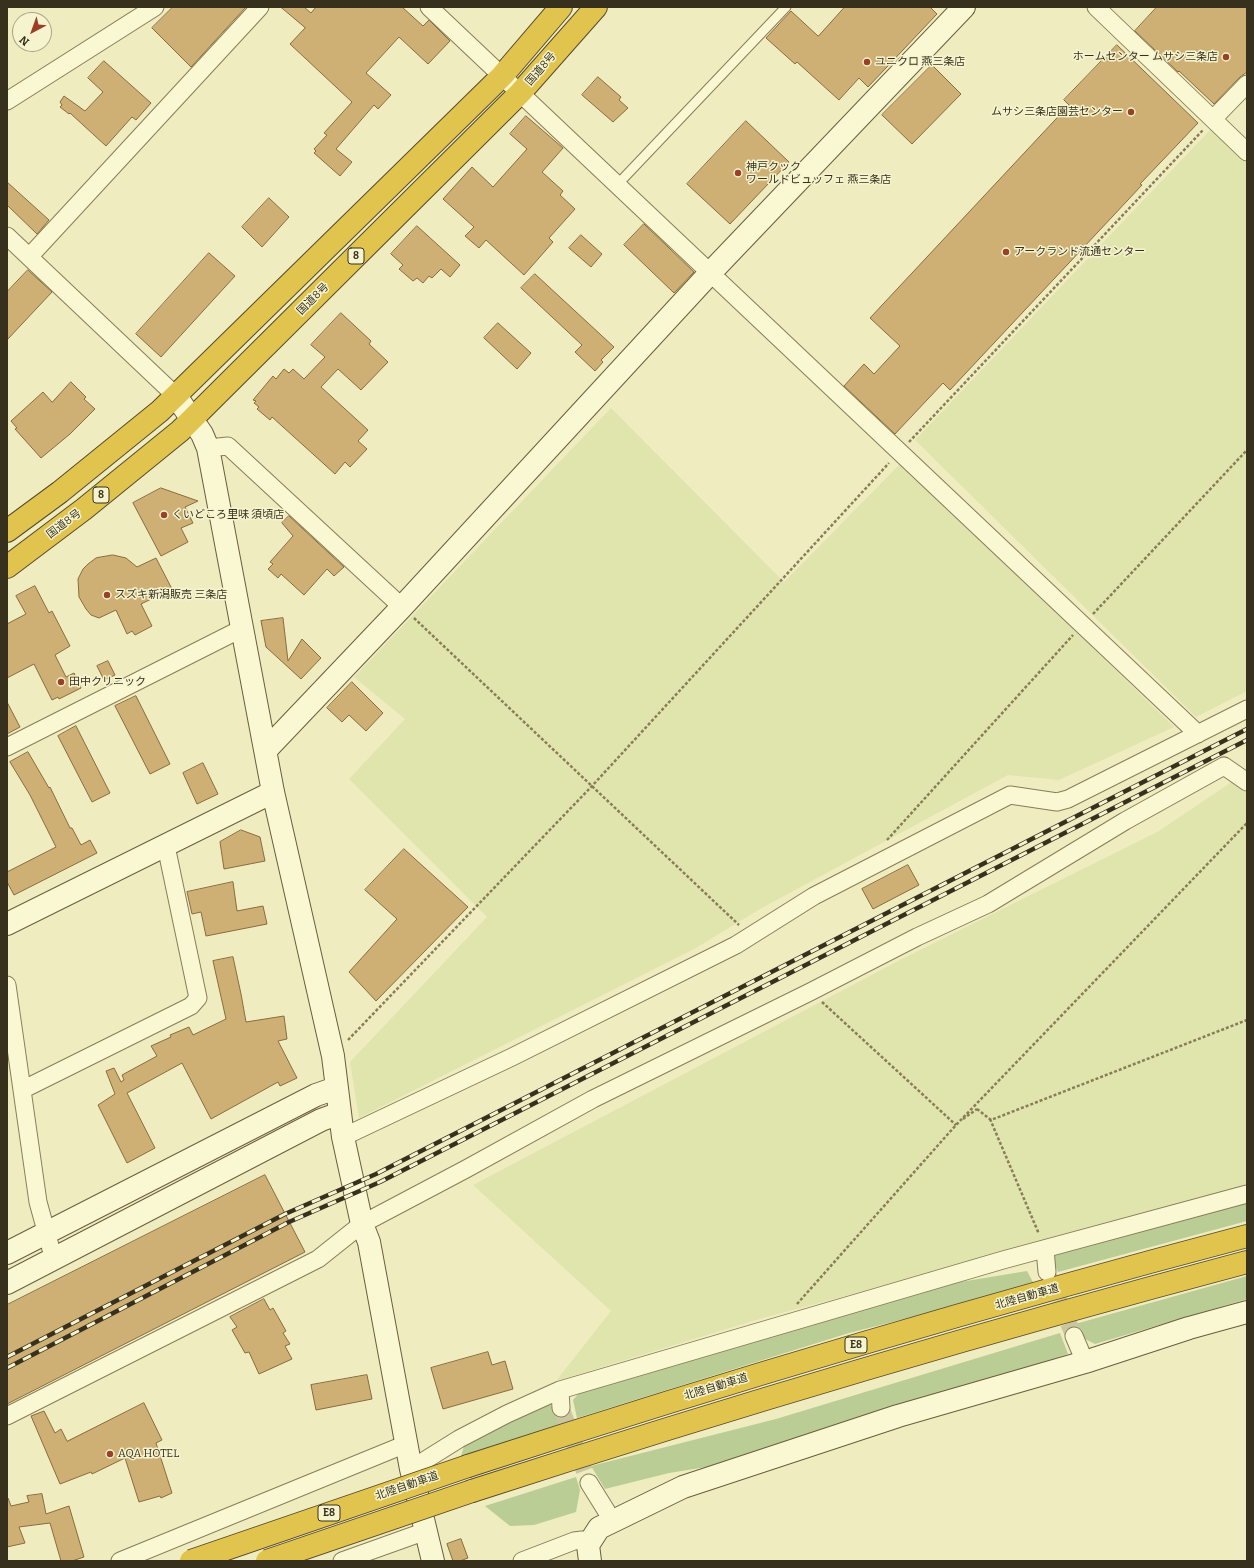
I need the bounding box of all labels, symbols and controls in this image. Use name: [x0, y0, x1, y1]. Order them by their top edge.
north arrow: [12, 12, 52, 52]
text: N: [17, 33, 32, 48]
street label: 国道8号: [523, 50, 559, 88]
place label: ホームセンター ムサシ三条店: [1073, 50, 1218, 64]
marker: ホームセンター ムサシ三条店: [1221, 52, 1231, 62]
place label: ユニクロ 燕三条店: [875, 55, 965, 69]
marker: ユニクロ 燕三条店: [862, 57, 872, 67]
place label: ムサシ三条店園芸センター: [991, 105, 1123, 119]
marker: ムサシ三条店園芸センター: [1126, 107, 1136, 117]
place label: 神戸クック ワールドビュッフェ 燕三条店: [746, 160, 891, 186]
marker: 神戸クック ワールドビュッフェ 燕三条店: [733, 168, 743, 178]
place label: アークランド流通センター: [1014, 245, 1145, 259]
marker: アークランド流通センター: [1001, 247, 1011, 257]
road number: 8: [348, 248, 364, 264]
street label: 国道8号: [294, 280, 332, 318]
road number: 8: [93, 487, 109, 503]
street label: 国道8号: [44, 507, 84, 541]
place label: くいどころ里味 須頃店: [172, 508, 284, 522]
marker: くいどころ里味 須頃店: [159, 510, 169, 520]
place label: スズキ新潟販売 三条店: [115, 588, 227, 602]
marker: スズキ新潟販売 三条店: [102, 590, 112, 600]
place label: 田中クリニック: [69, 675, 146, 689]
marker: 田中クリニック: [56, 677, 66, 687]
street label: 北陸自動車道: [993, 1282, 1061, 1312]
road number: E8: [845, 1337, 867, 1353]
street label: 北陸自動車道: [683, 1371, 749, 1403]
place label: AQA HOTEL: [118, 1447, 179, 1461]
marker: AQA HOTEL: [105, 1449, 115, 1459]
street label: 北陸自動車道: [374, 1469, 440, 1503]
road number: E8: [318, 1505, 340, 1521]

